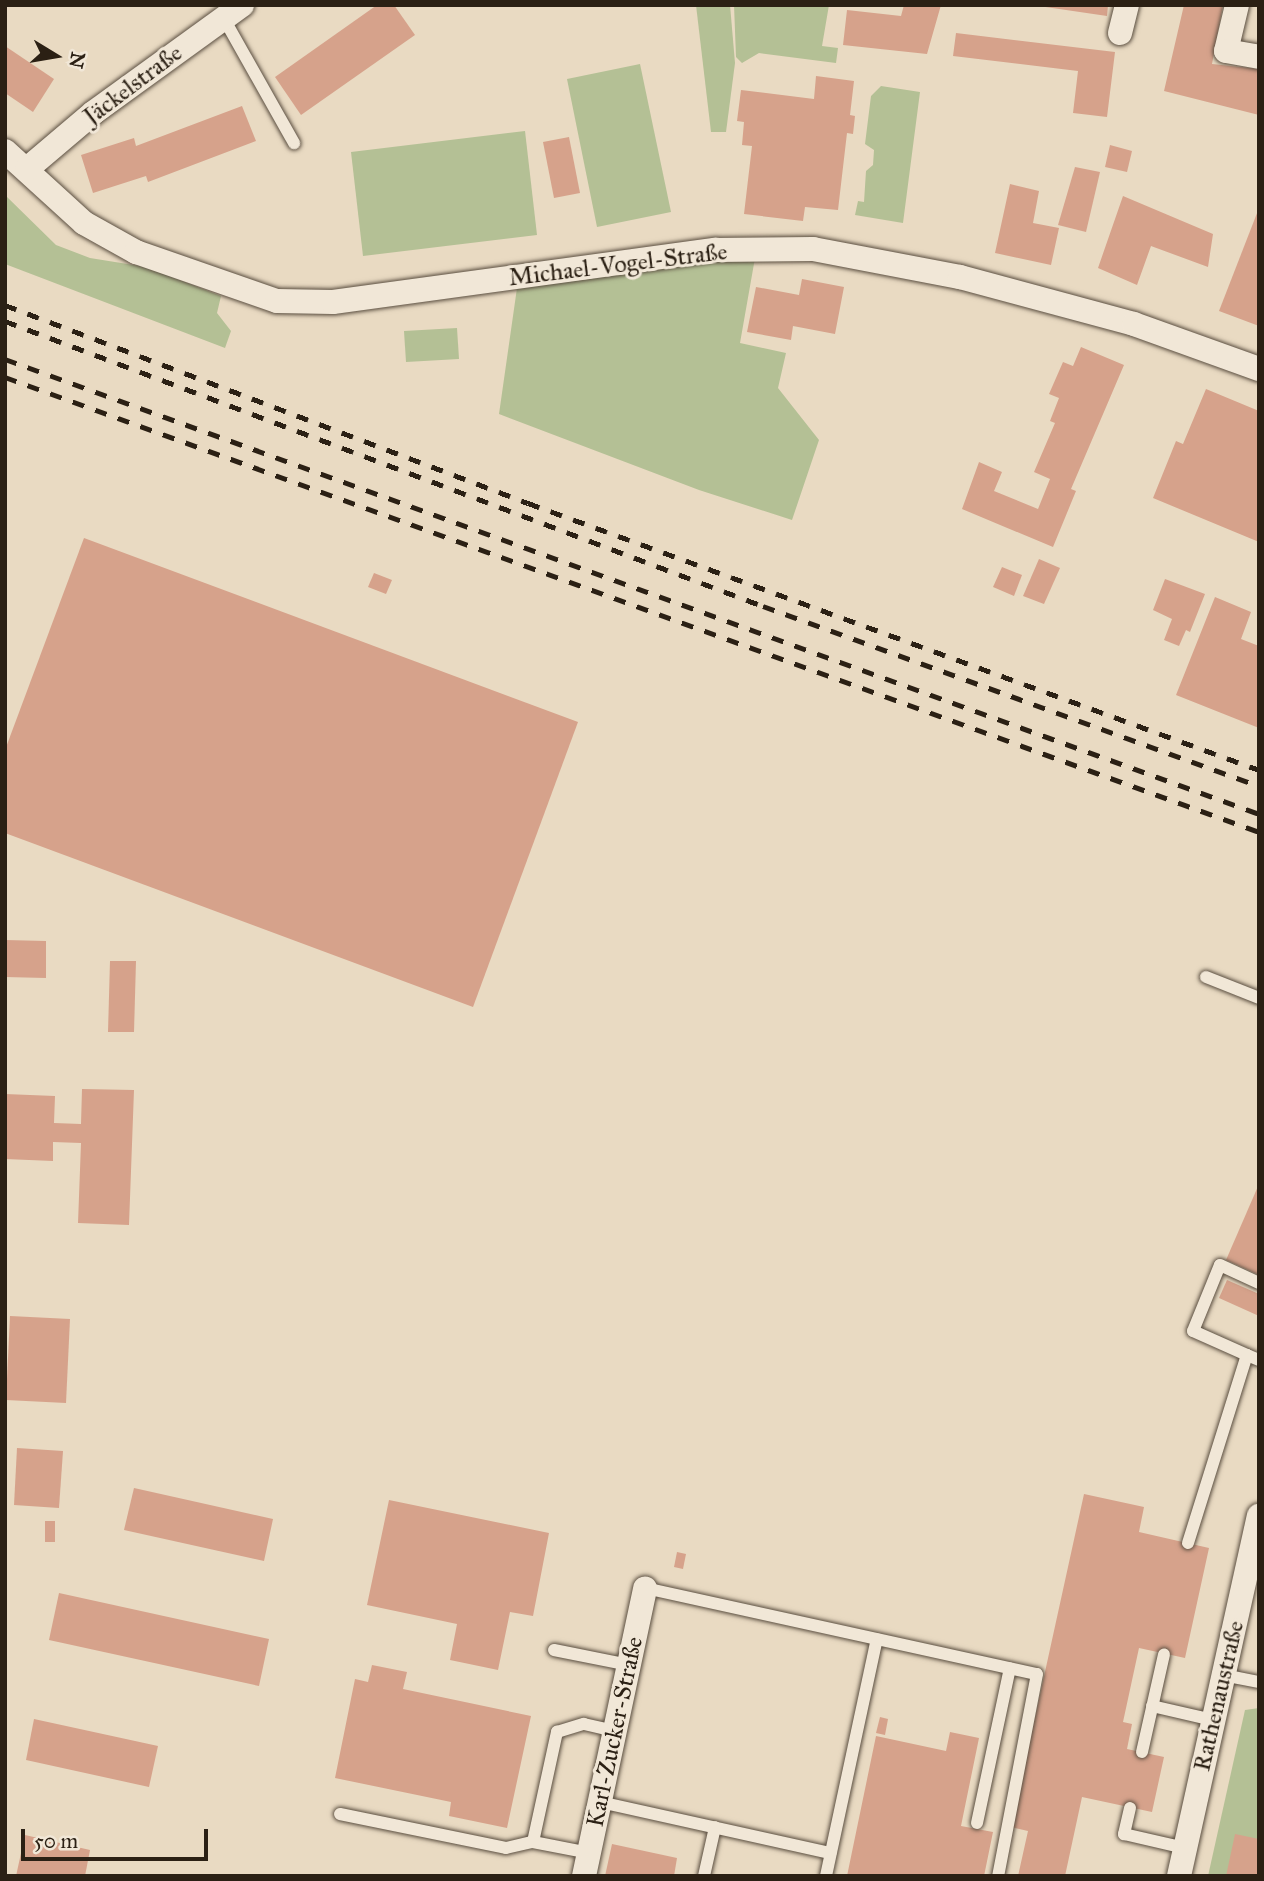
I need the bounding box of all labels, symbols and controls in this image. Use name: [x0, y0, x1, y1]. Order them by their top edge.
north arrow: [21, 21, 91, 91]
street label: Jäckelstraße: [78, 39, 188, 131]
text: N: [64, 50, 90, 70]
street label: Michael-Vogel-Straße: [507, 237, 729, 293]
street label: Rathenaustraße: [1188, 1618, 1250, 1774]
street label: Karl-Zucker-Straße: [581, 1634, 649, 1830]
scale bar: [24, 1814, 212, 1858]
text: 50 m: [34, 1828, 78, 1854]

